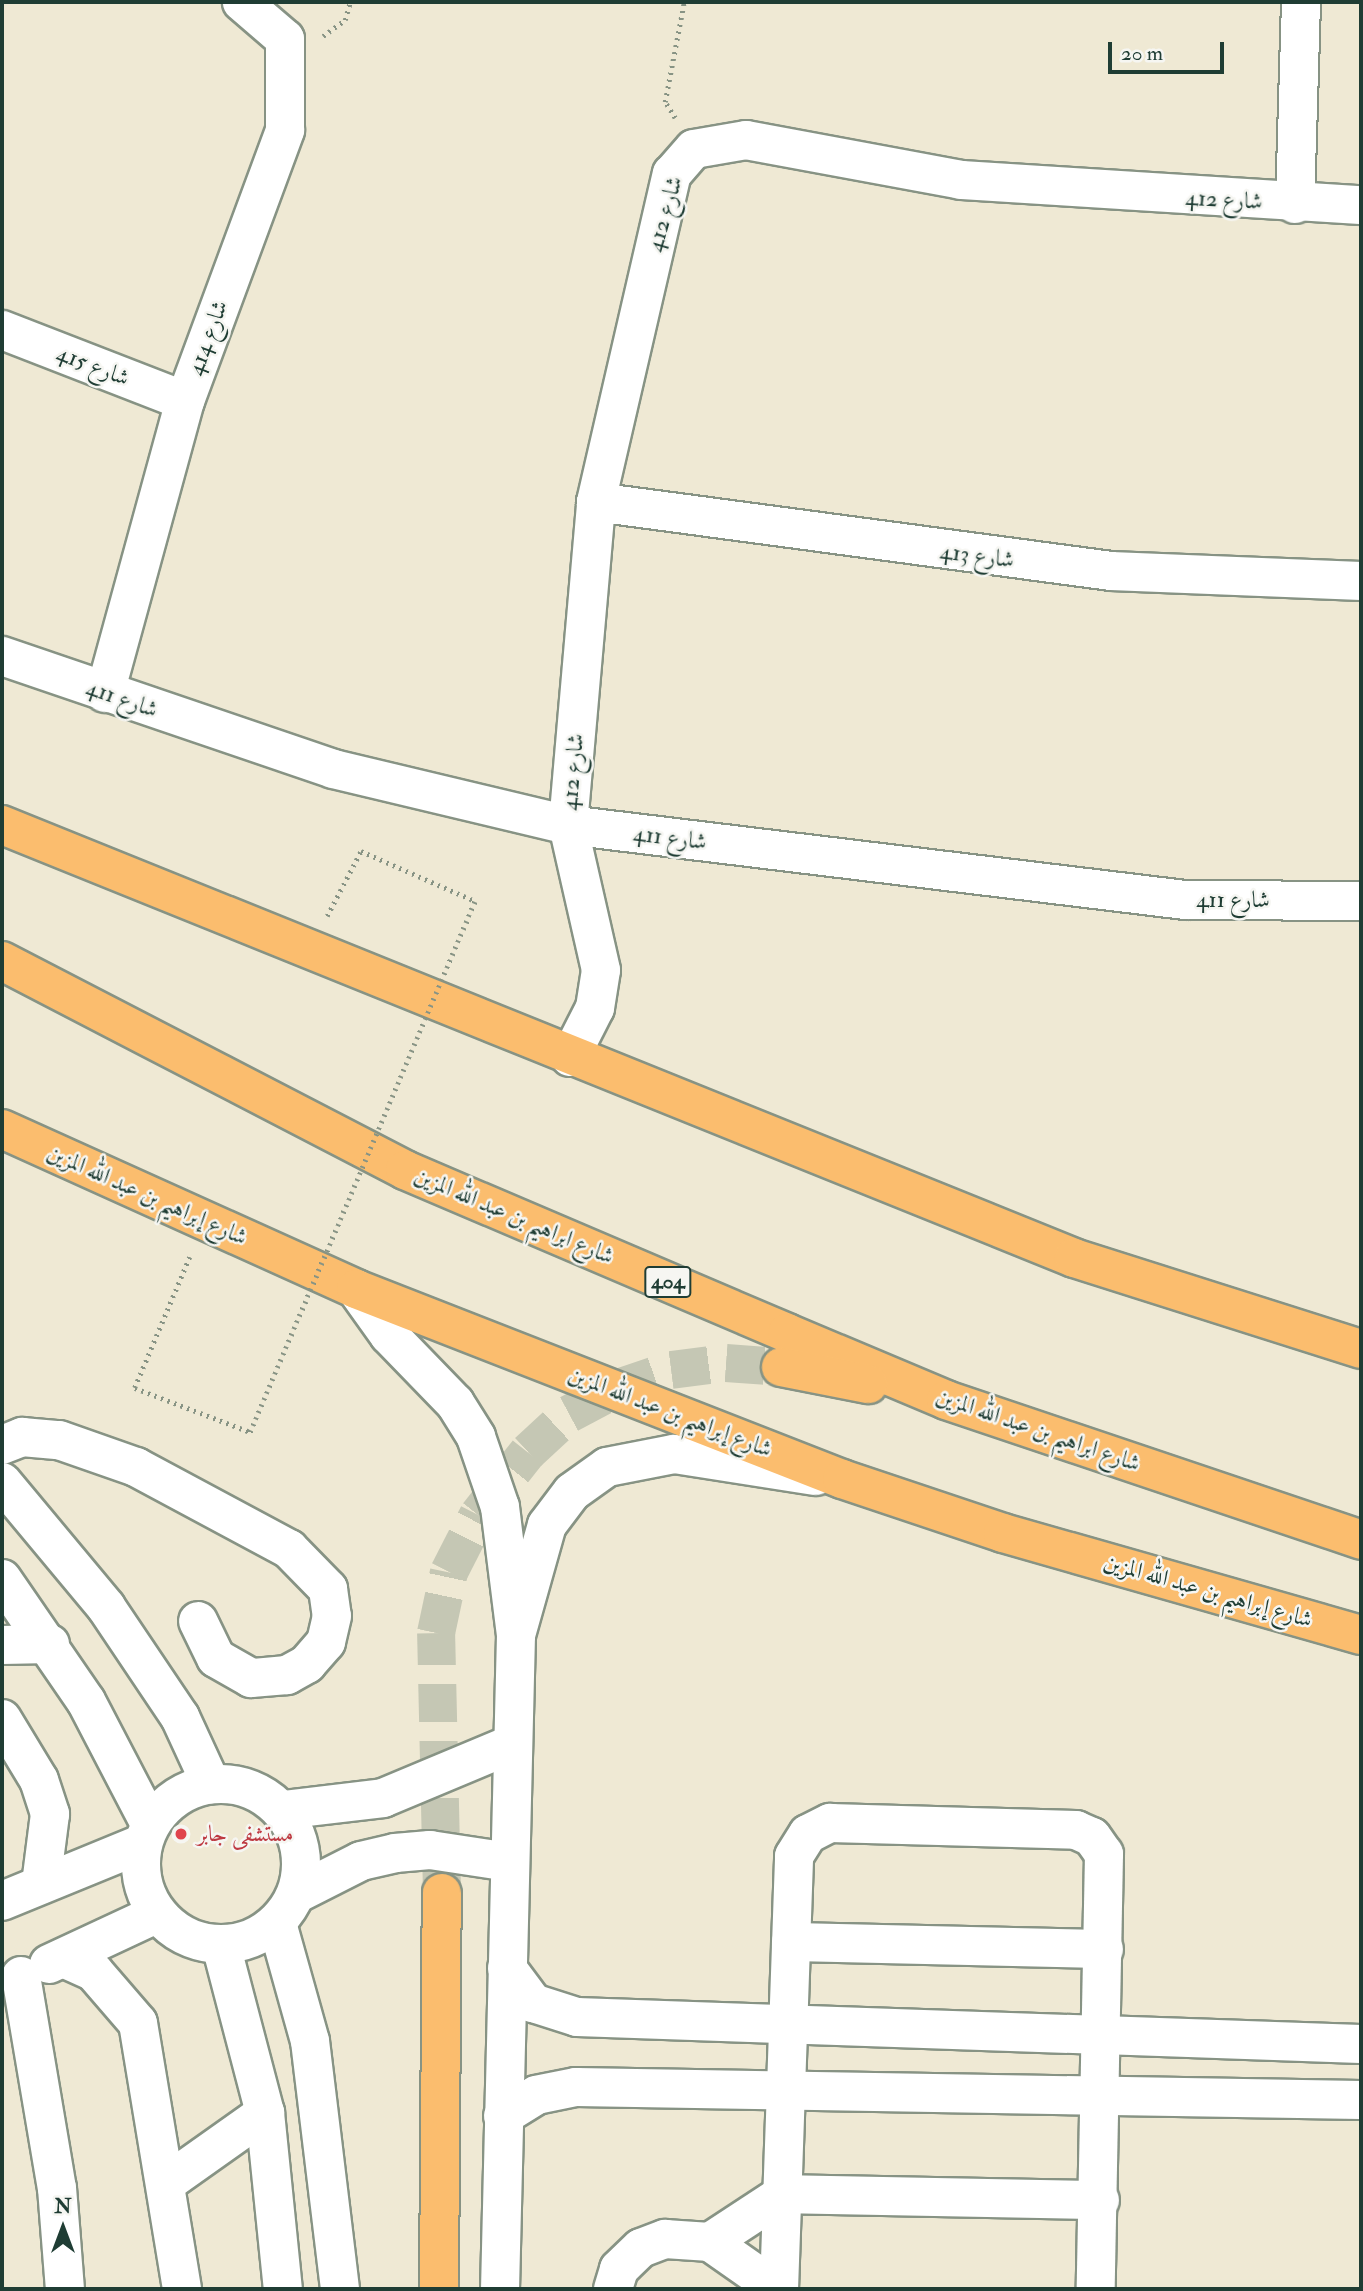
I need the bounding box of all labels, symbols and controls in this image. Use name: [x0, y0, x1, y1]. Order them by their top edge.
scale bar: [1111, 28, 1226, 72]
text: 20 m: [1121, 40, 1163, 67]
street label: شارع 412: [641, 173, 689, 255]
street label: شارع 412: [1185, 184, 1263, 216]
street label: شارع 414: [182, 297, 234, 379]
street label: شارع 415: [53, 340, 133, 392]
street label: شارع 413: [938, 538, 1016, 574]
street label: شارع 411: [83, 674, 161, 724]
street label: شارع 412: [556, 732, 590, 812]
street label: شارع 411: [632, 820, 708, 856]
street label: شارع 411: [1196, 886, 1270, 914]
street label: شارع إبراهيم بن عبد الله المزين: [43, 1138, 251, 1252]
street label: شارع ابراهيم بن عبد الله المزين: [410, 1161, 618, 1271]
road number: 404: [644, 1264, 692, 1300]
street label: شارع إبراهيم بن عبد الله المزين: [564, 1360, 776, 1464]
street label: شارع ابراهيم بن عبد الله المزين: [932, 1382, 1144, 1478]
street label: شارع إبراهيم بن عبد الله المزين: [1100, 1548, 1316, 1634]
place label: مستشفى جابر: [197, 1820, 293, 1848]
marker: مستشفى جابر: [171, 1824, 191, 1844]
north arrow: [28, 2193, 98, 2263]
text: N: [54, 2195, 72, 2219]

